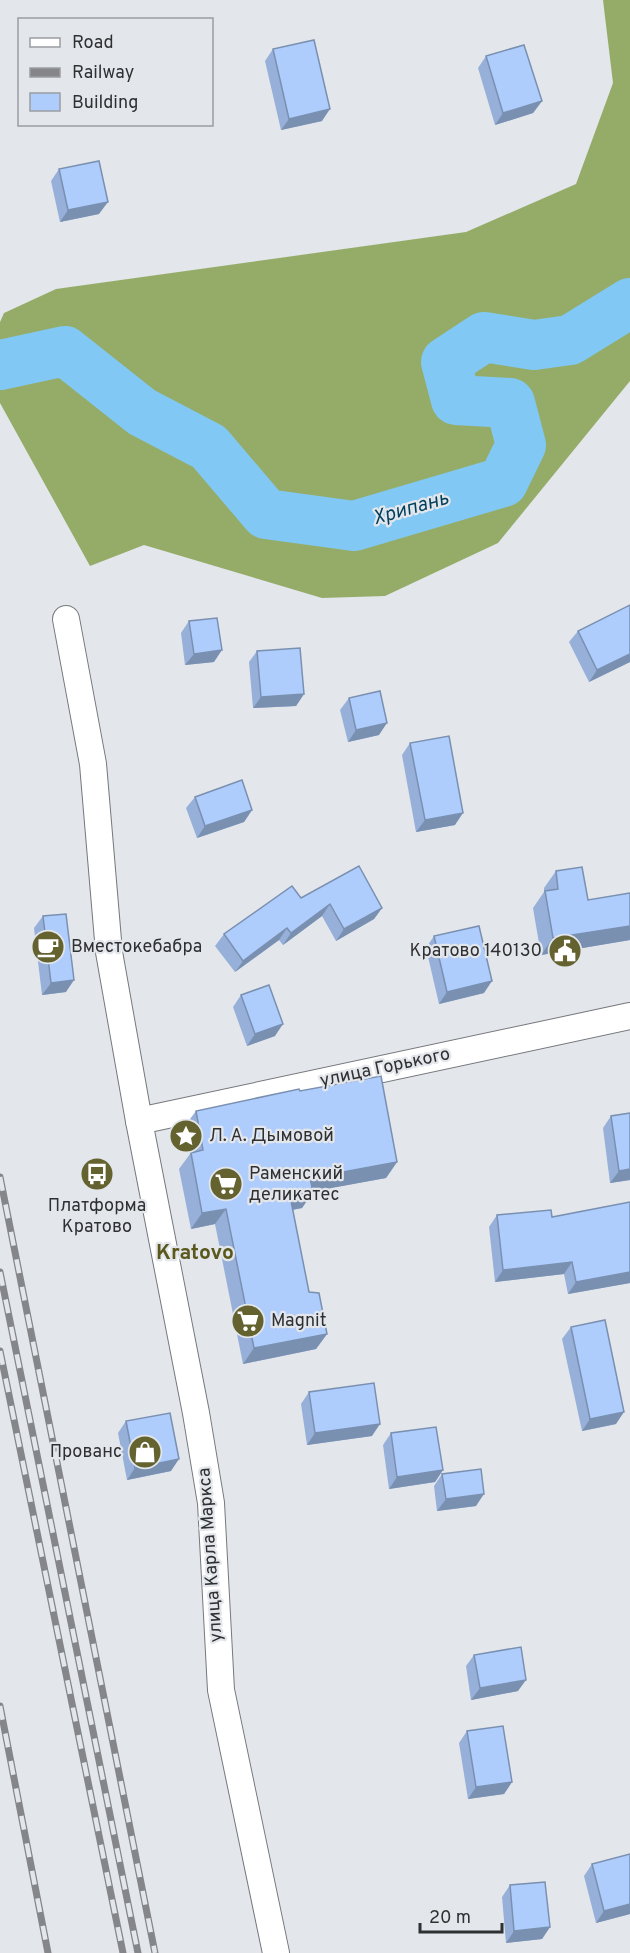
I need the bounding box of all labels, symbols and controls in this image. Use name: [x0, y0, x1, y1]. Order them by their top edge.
legend: [18, 18, 213, 126]
text: Road: [72, 32, 114, 55]
text: Railway: [72, 62, 134, 85]
text: Building: [72, 92, 138, 115]
water label: Хрипань: [370, 486, 452, 532]
cafe icon: Вместокебабра: [30, 929, 66, 965]
public building icon: Кратово 140130: [547, 933, 583, 969]
place label: Вместокебабра: [71, 936, 202, 959]
place label: Кратово 140130: [410, 940, 542, 963]
street label: улица Горького: [318, 1043, 452, 1093]
place icon: Л. А. Дымовой: [168, 1118, 204, 1154]
place label: Л. А. Дымовой: [209, 1125, 334, 1148]
bus stop icon: Платформа Кратово: [79, 1156, 115, 1192]
place label: Раменский деликатес: [249, 1163, 343, 1207]
supermarket icon: Раменский деликатес: [208, 1166, 244, 1202]
place label: Платформа Кратово: [48, 1195, 146, 1239]
district label: Kratovo: [156, 1240, 234, 1267]
supermarket icon: Magnit: [230, 1303, 266, 1339]
place label: Magnit: [271, 1310, 326, 1333]
shop icon: Прованс: [127, 1434, 163, 1470]
place label: Прованс: [50, 1441, 122, 1464]
street label: улица Карла Маркса: [193, 1467, 229, 1643]
scale bar: [420, 1896, 502, 1934]
text: 20 m: [429, 1907, 471, 1930]

